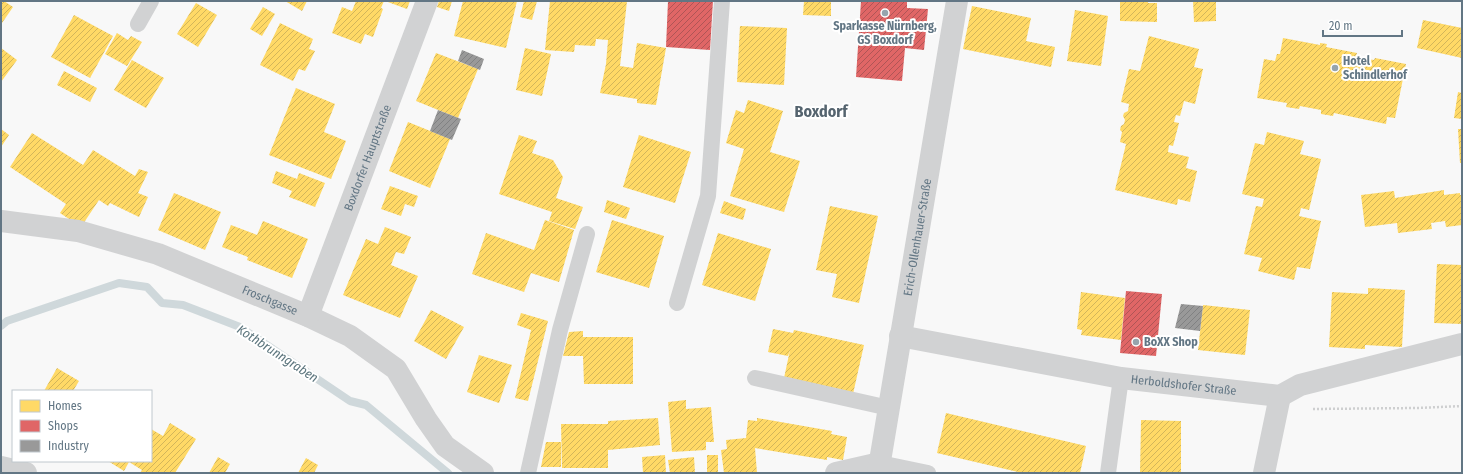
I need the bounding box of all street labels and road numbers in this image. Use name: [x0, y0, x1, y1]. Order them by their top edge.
street label: Boxdorfer Hauptstraße: [341, 103, 394, 213]
street label: Erich-Ollenhauer-Straße: [901, 177, 934, 297]
street label: Froschgasse: [240, 283, 300, 318]
street label: Herboldshofer Straße: [1130, 372, 1237, 398]

